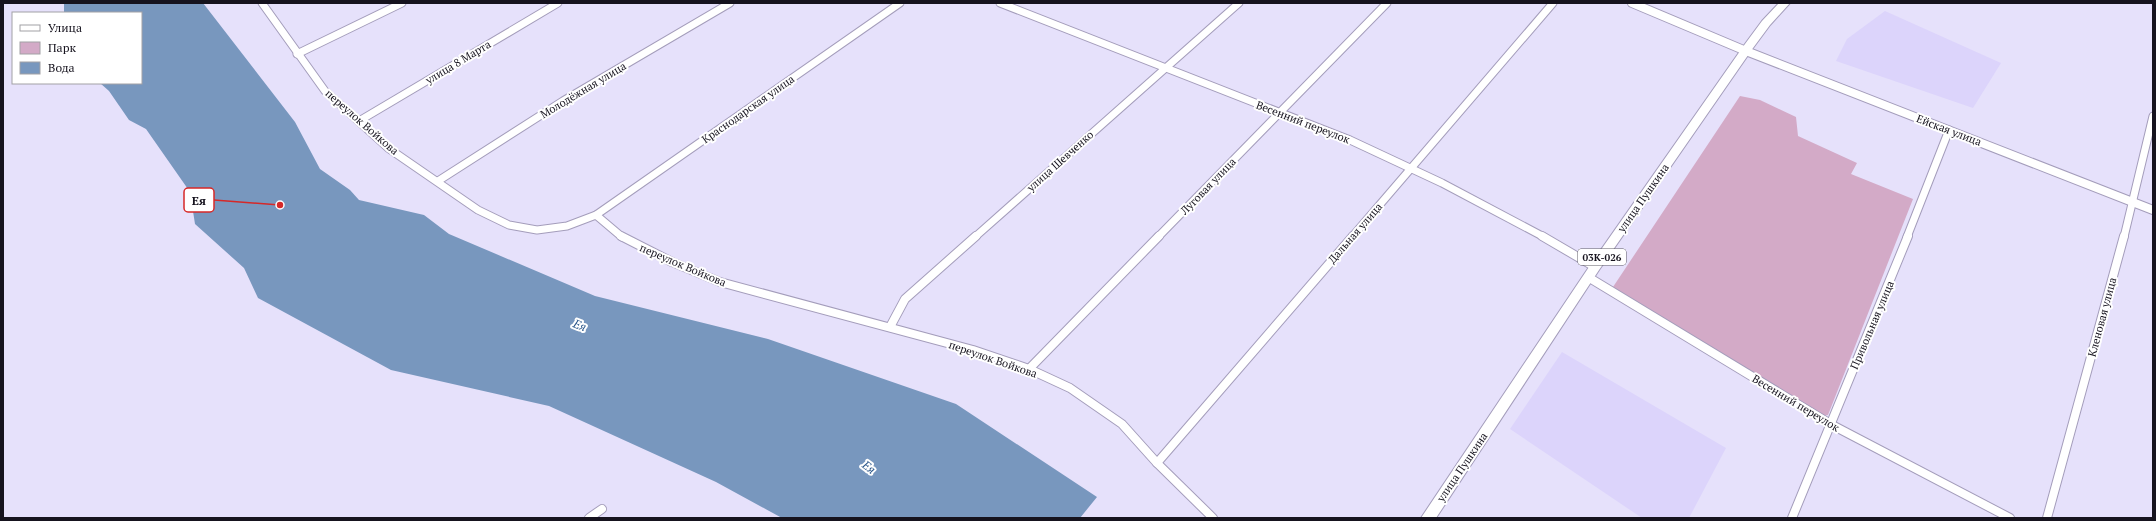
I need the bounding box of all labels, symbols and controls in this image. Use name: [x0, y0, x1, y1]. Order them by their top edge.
legend: [12, 12, 142, 84]
text: Улица: [48, 20, 82, 35]
street label: улица 8 Марта: [422, 37, 494, 87]
text: Парк: [48, 40, 76, 55]
street label: Молодёжная улица: [537, 59, 629, 121]
text: Вода: [48, 60, 75, 75]
street label: Краснодарская улица: [699, 71, 797, 146]
street label: переулок Войкова: [322, 86, 402, 158]
street label: Весенний переулок: [1254, 98, 1352, 146]
street label: Ейская улица: [1914, 111, 1984, 149]
street label: улица Шевченко: [1023, 127, 1096, 195]
street label: Луговая улица: [1177, 154, 1239, 218]
street label: улица Пушкина: [1614, 161, 1672, 236]
callout: Ея: [184, 188, 214, 212]
text: Ея: [192, 193, 206, 208]
street label: Дальная улица: [1325, 199, 1385, 266]
street label: переулок Войкова: [638, 240, 729, 290]
road number: 03К-026: [1578, 249, 1626, 265]
street label: Кленовая улица: [2085, 275, 2119, 358]
street label: Привольная улица: [1847, 278, 1897, 372]
water label: Ея: [570, 315, 589, 334]
street label: переулок Войкова: [947, 337, 1039, 381]
street label: Весенний переулок: [1750, 371, 1842, 435]
street label: улица Пушкина: [1433, 429, 1491, 505]
water label: Ея: [859, 457, 879, 477]

